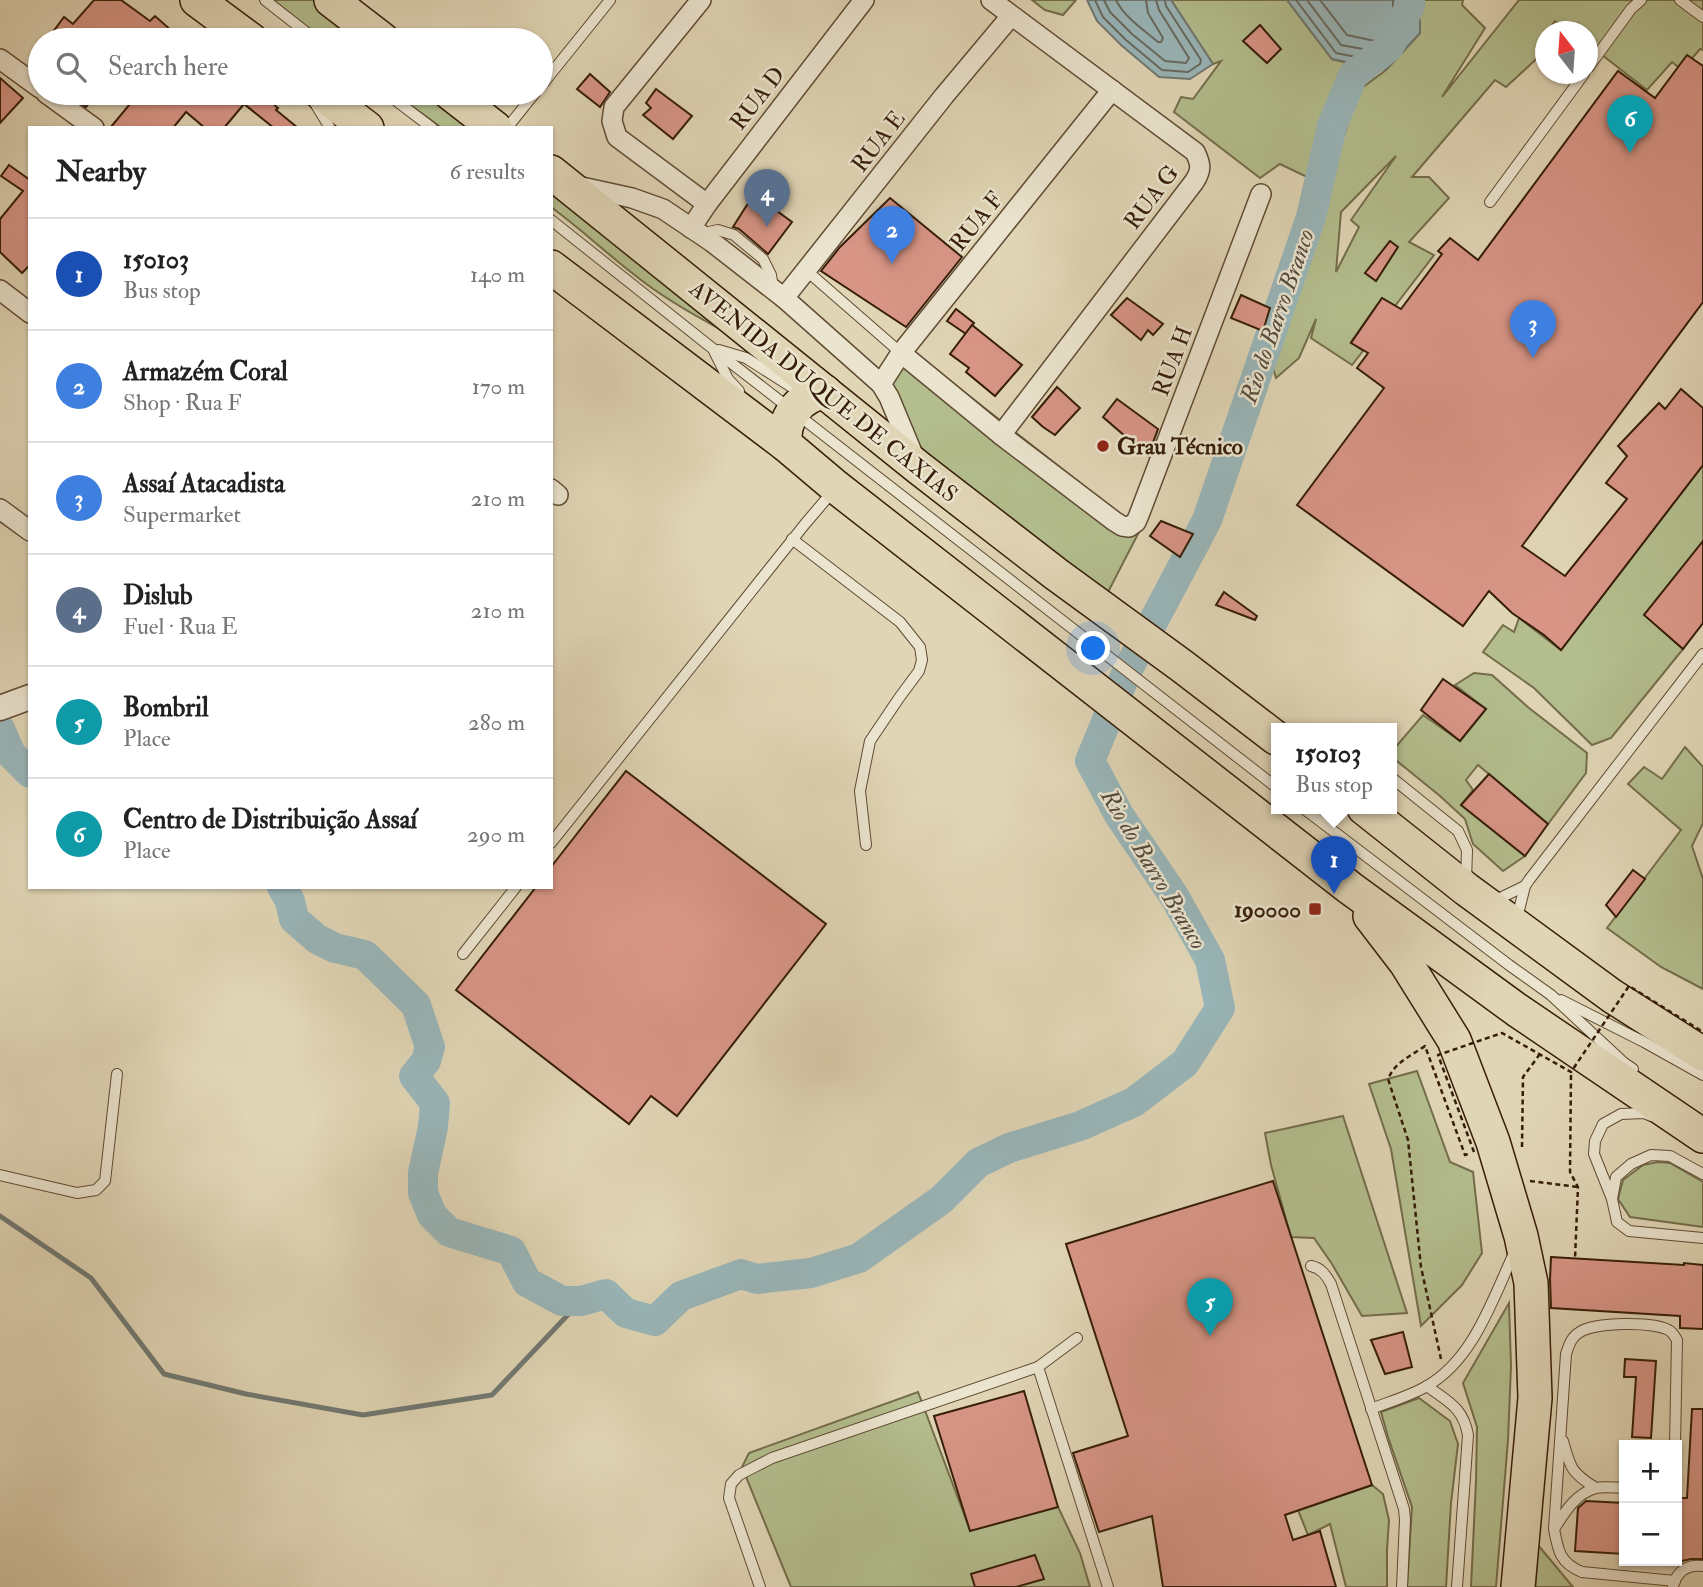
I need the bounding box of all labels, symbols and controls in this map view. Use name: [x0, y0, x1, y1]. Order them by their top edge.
north arrow: [1535, 21, 1598, 84]
search box: [28, 28, 553, 105]
icon: search: [52, 48, 90, 86]
text: Search here: [108, 51, 228, 83]
street label: RUA D: [724, 61, 791, 136]
pin: 6: [1607, 95, 1653, 153]
street label: RUA E: [845, 105, 912, 178]
text: Nearby: [56, 153, 146, 190]
text: 6 results: [450, 157, 525, 186]
street label: RUA G: [1118, 159, 1185, 235]
pin: 4: [744, 169, 790, 227]
street label: RUA F: [944, 186, 1009, 257]
pin: 2: [869, 206, 915, 264]
water label: Rio do Barro Branco: [1233, 225, 1322, 408]
text: 150103: [123, 244, 189, 276]
text: 1: [75, 260, 83, 289]
text: 140 m: [470, 260, 525, 289]
street label: AVENIDA DUQUE DE CAXIAS: [683, 273, 964, 509]
text: Bus stop: [123, 276, 201, 305]
pin: 3: [1510, 300, 1556, 358]
street label: RUA H: [1146, 322, 1199, 400]
text: Armazém Coral: [123, 356, 288, 388]
text: 2: [73, 372, 85, 401]
text: 170 m: [472, 372, 525, 401]
text: Shop · Rua F: [123, 388, 242, 417]
place label: Grau Técnico: [1117, 432, 1243, 461]
marker: Grau Técnico: [1095, 438, 1111, 454]
text: Assaí Atacadista: [123, 468, 285, 500]
text: 3: [75, 484, 83, 513]
text: 210 m: [471, 484, 525, 513]
text: Supermarket: [123, 500, 241, 529]
text: Dislub: [123, 580, 193, 612]
text: 4: [73, 596, 85, 625]
text: 210 m: [471, 596, 525, 625]
text: Fuel · Rua E: [123, 612, 237, 641]
your location: [1076, 631, 1110, 665]
text: Bombril: [123, 692, 209, 724]
text: 5: [74, 708, 84, 737]
text: 280 m: [468, 708, 525, 737]
popup: [1271, 723, 1397, 814]
text: Place: [123, 724, 171, 753]
text: 150103: [1295, 738, 1361, 770]
text: Bus stop: [1295, 770, 1373, 799]
water label: Rio do Barro Branco: [1093, 783, 1214, 955]
text: Centro de Distribuição Assaí: [123, 804, 417, 836]
text: 6: [73, 820, 85, 849]
text: 290 m: [467, 820, 525, 849]
text: Place: [123, 836, 171, 865]
pin: 1: [1311, 836, 1357, 894]
place label: 190000: [1234, 895, 1301, 924]
marker: 190000: [1307, 901, 1323, 917]
pin: 5: [1187, 1278, 1233, 1336]
map controls: [1619, 1440, 1682, 1566]
button: +: [1619, 1440, 1682, 1503]
button: −: [1619, 1503, 1682, 1566]

